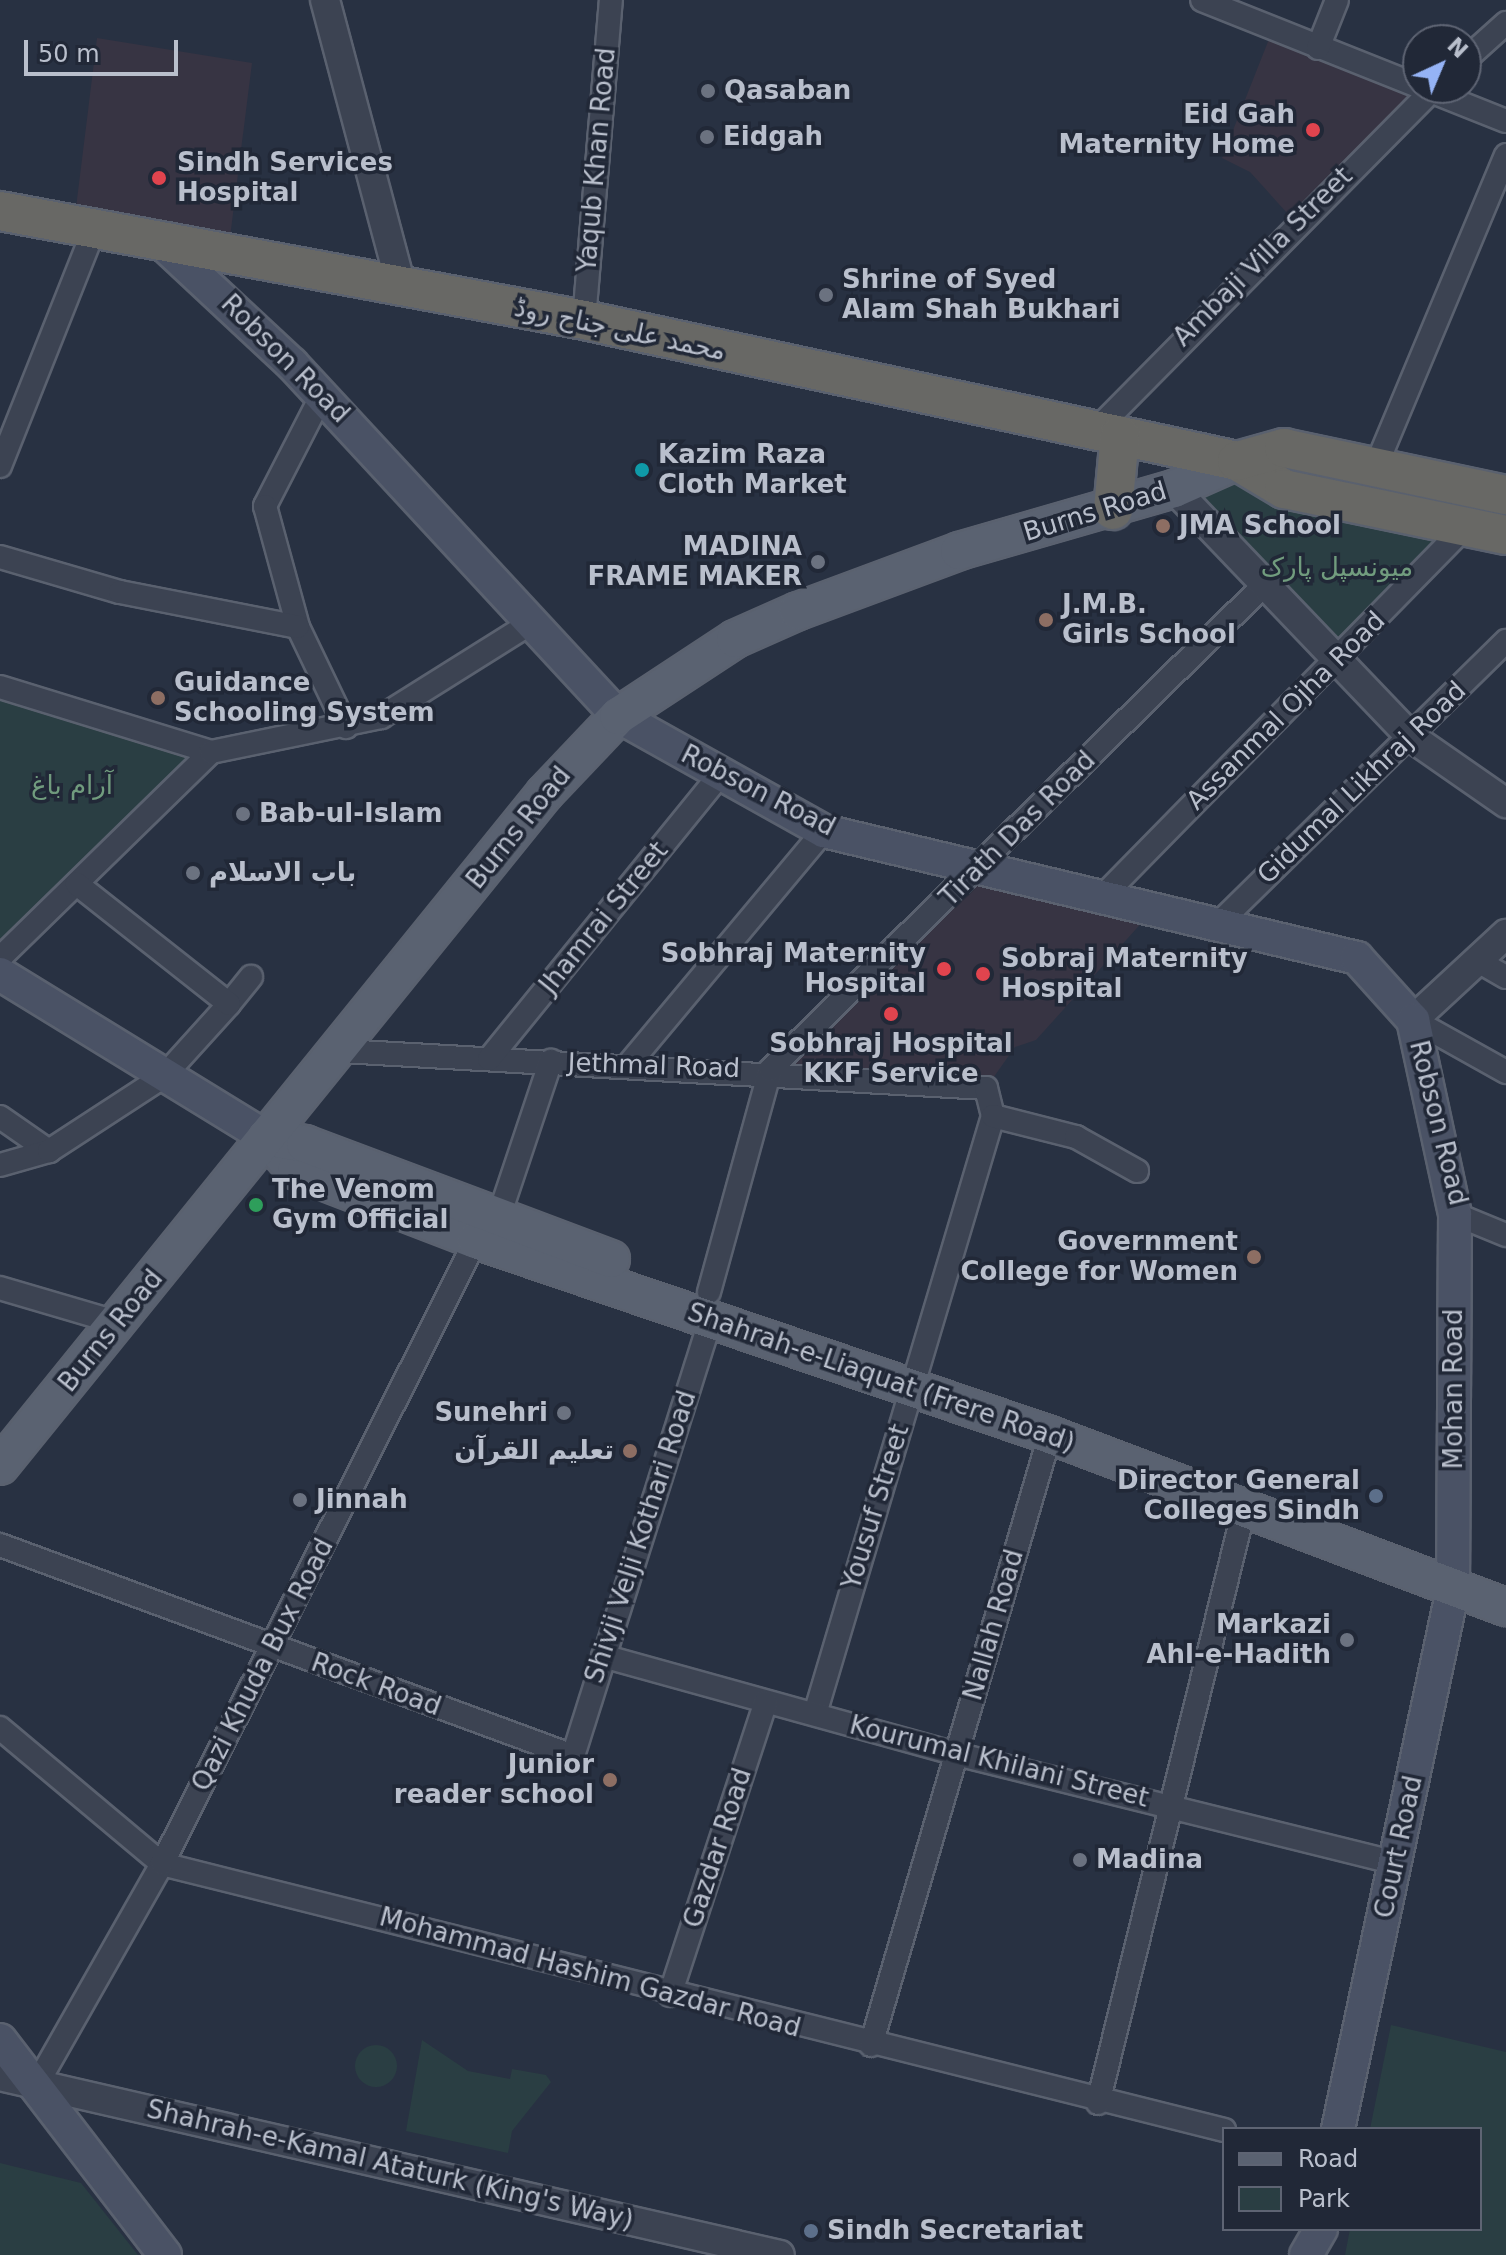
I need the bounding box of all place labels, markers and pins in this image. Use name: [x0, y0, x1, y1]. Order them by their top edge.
place label: Qasaban: [724, 75, 851, 107]
marker: Qasaban: [699, 82, 717, 100]
place label: Eid Gah Maternity Home: [1058, 99, 1295, 160]
marker: Eid Gah Maternity Home: [1302, 119, 1324, 141]
place label: Eidgah: [723, 121, 823, 153]
marker: Eidgah: [698, 128, 716, 146]
place label: Sindh Services Hospital: [177, 147, 393, 208]
marker: Sindh Services Hospital: [148, 167, 170, 189]
place label: Shrine of Syed Alam Shah Bukhari: [842, 264, 1120, 326]
marker: Shrine of Syed Alam Shah Bukhari: [817, 286, 835, 304]
place label: Kazim Raza Cloth Market: [658, 439, 847, 500]
marker: Kazim Raza Cloth Market: [633, 461, 651, 479]
place label: JMA School: [1179, 510, 1341, 542]
marker: JMA School: [1154, 517, 1172, 535]
place label: MADINA FRAME MAKER: [587, 531, 802, 592]
marker: MADINA FRAME MAKER: [809, 553, 827, 571]
place label: J.M.B. Girls School: [1062, 589, 1236, 650]
marker: J.M.B. Girls School: [1037, 611, 1055, 629]
place label: Guidance Schooling System: [174, 667, 435, 728]
marker: Guidance Schooling System: [149, 689, 167, 707]
place label: Bab-ul-Islam: [259, 798, 443, 830]
marker: Bab-ul-Islam: [234, 805, 252, 823]
place label: باب الاسلام: [209, 857, 356, 889]
marker: باب الاسلام: [184, 864, 202, 882]
place label: Sobhraj Maternity Hospital: [661, 938, 926, 1000]
place label: Sobraj Maternity Hospital: [1001, 943, 1248, 1004]
marker: Sobhraj Maternity Hospital: [933, 958, 955, 980]
marker: Sobraj Maternity Hospital: [972, 963, 994, 985]
marker: Sobhraj Hospital KKF Service: [880, 1003, 902, 1025]
place label: Sobhraj Hospital KKF Service: [769, 1028, 1013, 1090]
place label: The Venom Gym Official: [272, 1174, 448, 1236]
marker: The Venom Gym Official: [247, 1196, 265, 1214]
place label: Government College for Women: [960, 1226, 1238, 1288]
marker: Government College for Women: [1245, 1248, 1263, 1266]
place label: Sunehri: [434, 1397, 548, 1429]
marker: Sunehri: [555, 1404, 573, 1422]
place label: تعلیم القرآن: [454, 1435, 614, 1467]
marker: تعلیم القرآن: [621, 1442, 639, 1460]
place label: Director General Colleges Sindh: [1117, 1465, 1360, 1526]
place label: Jinnah: [316, 1484, 408, 1516]
marker: Director General Colleges Sindh: [1367, 1487, 1385, 1505]
marker: Jinnah: [291, 1491, 309, 1509]
place label: Markazi Ahl-e-Hadith: [1146, 1609, 1331, 1670]
marker: Markazi Ahl-e-Hadith: [1338, 1631, 1356, 1649]
place label: Junior reader school: [394, 1749, 594, 1810]
marker: Junior reader school: [601, 1771, 619, 1789]
place label: Madina: [1096, 1844, 1203, 1876]
marker: Madina: [1071, 1851, 1089, 1869]
place label: Sindh Secretariat: [827, 2215, 1083, 2247]
marker: Sindh Secretariat: [802, 2222, 820, 2240]

